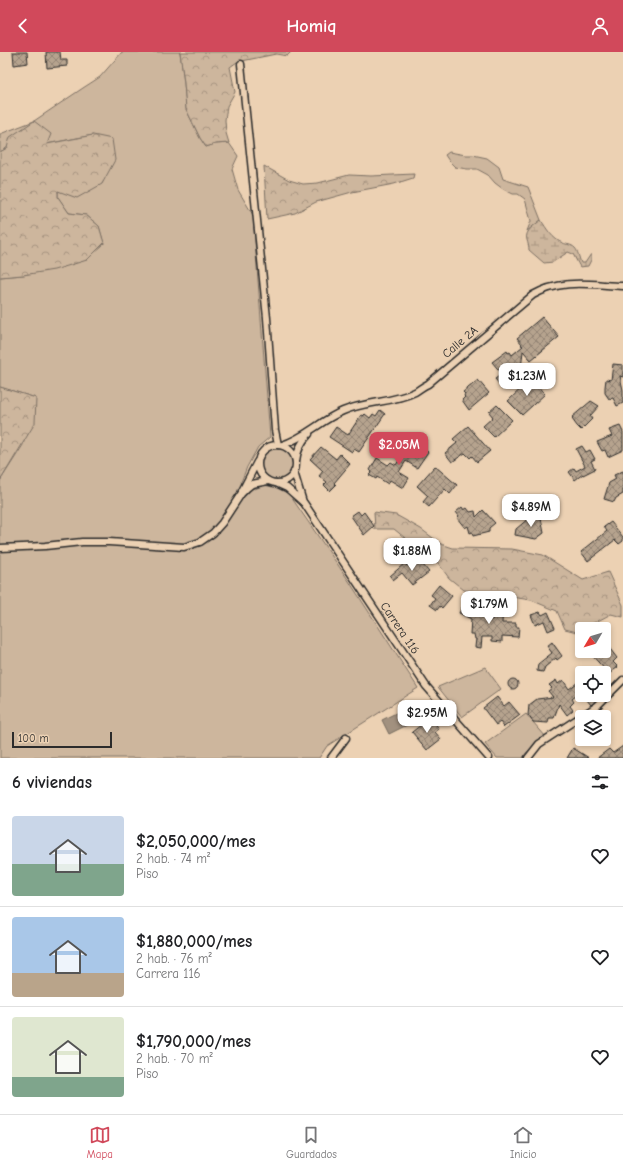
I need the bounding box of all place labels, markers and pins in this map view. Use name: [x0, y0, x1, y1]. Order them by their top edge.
pin: $1.23M: [494, 363, 560, 397]
pin: $2.05M: [366, 432, 432, 466]
pin: $4.89M: [498, 494, 564, 528]
pin: $1.88M: [379, 538, 445, 572]
pin: $1.79M: [456, 591, 522, 625]
pin: $2.95M: [394, 700, 460, 734]

